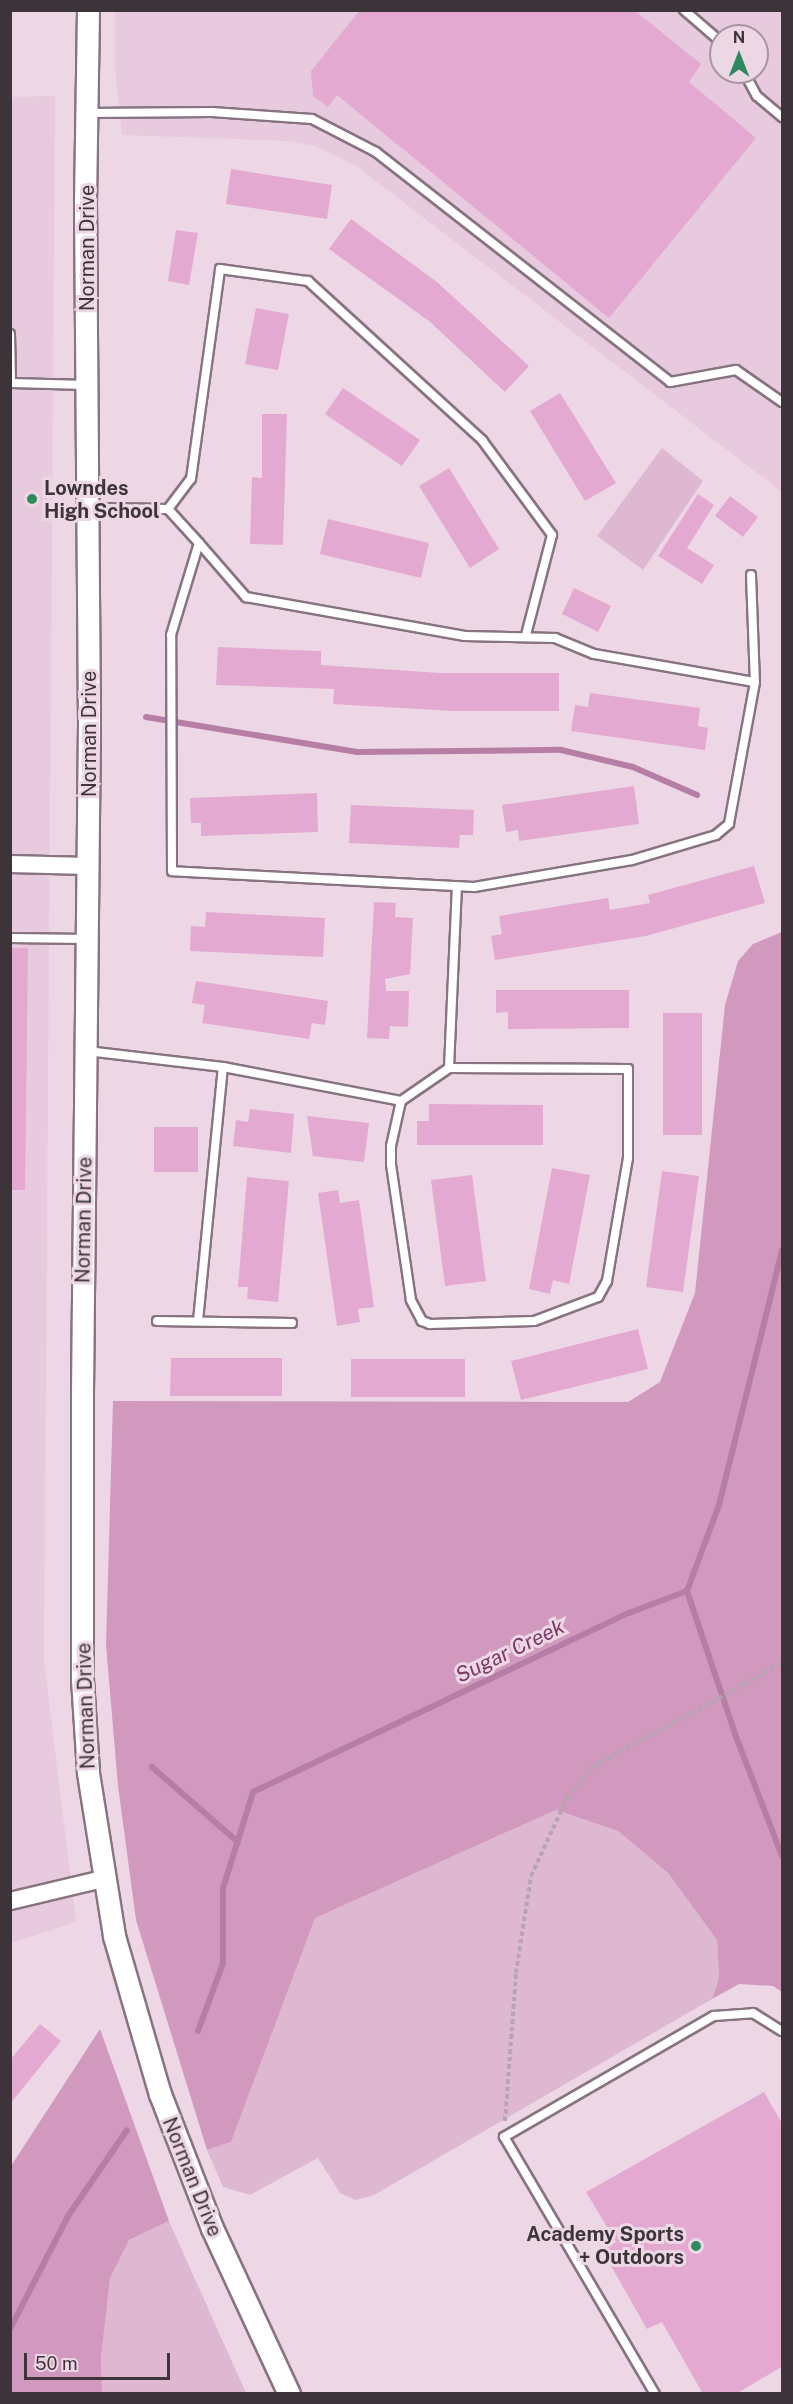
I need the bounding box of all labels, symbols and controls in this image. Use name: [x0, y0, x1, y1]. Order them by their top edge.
north arrow: [709, 24, 769, 84]
text: N: [733, 28, 745, 47]
street label: Norman Drive: [75, 185, 99, 311]
place label: Lowndes High School: [44, 476, 160, 523]
marker: Lowndes High School: [25, 492, 39, 506]
street label: Norman Drive: [77, 671, 101, 797]
street label: Norman Drive: [71, 1156, 97, 1284]
water label: Sugar Creek: [452, 1614, 568, 1688]
street label: Norman Drive: [72, 1642, 100, 1770]
street label: Norman Drive: [157, 2114, 227, 2240]
place label: Academy Sports + Outdoors: [526, 2222, 684, 2269]
marker: Academy Sports + Outdoors: [689, 2239, 703, 2253]
scale bar: [27, 2341, 172, 2379]
text: 50 m: [35, 2353, 78, 2374]

